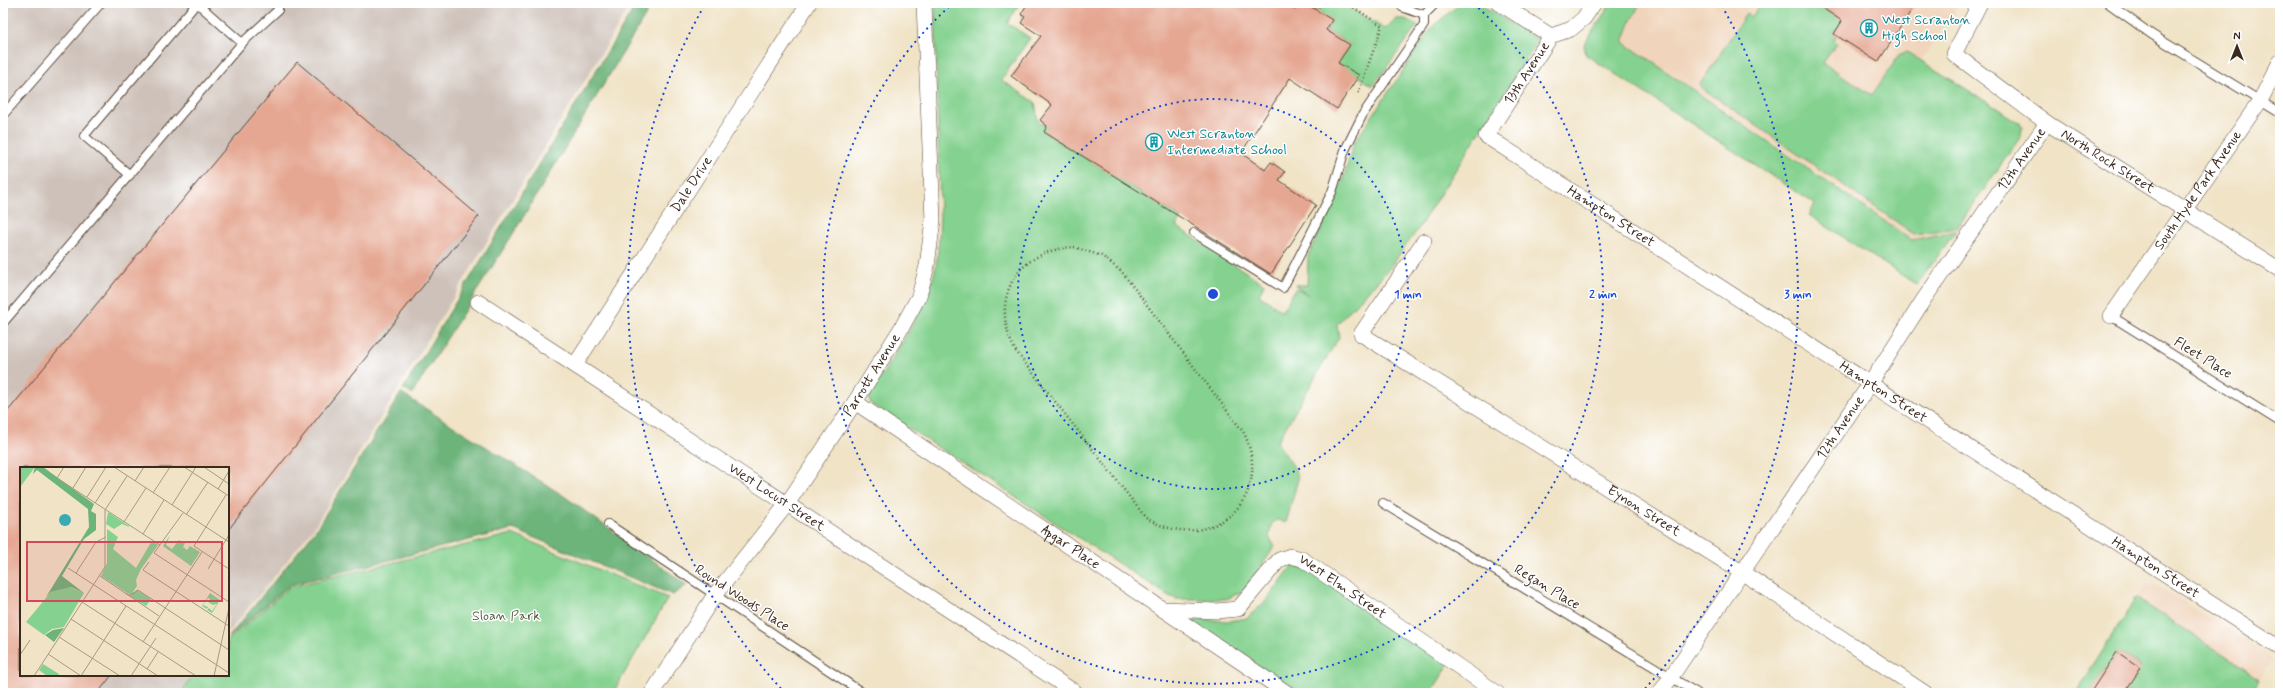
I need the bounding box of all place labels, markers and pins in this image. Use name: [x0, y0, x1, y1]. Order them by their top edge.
place label: West Scranton High School: [1882, 11, 1971, 47]
building icon: West Scranton High School: [1859, 18, 1879, 38]
place label: West Scranton Intermediate School: [1167, 125, 1287, 159]
building icon: West Scranton Intermediate School: [1144, 132, 1164, 152]
centre of rings: [1206, 287, 1220, 301]

